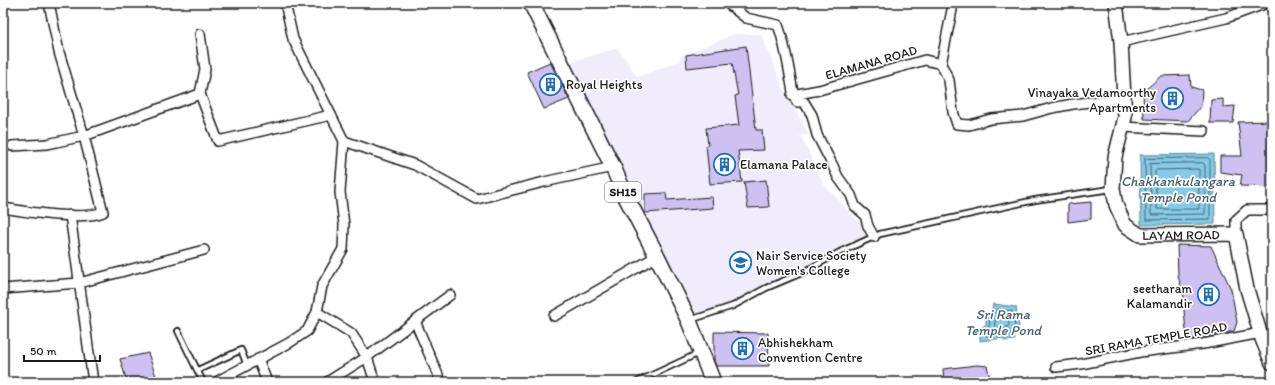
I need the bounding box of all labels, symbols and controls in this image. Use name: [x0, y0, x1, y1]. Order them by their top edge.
street label: ELAMANA ROAD: [824, 42, 919, 83]
building icon: Royal Heights: [538, 71, 564, 97]
place label: Royal Heights: [566, 77, 643, 92]
place label: Vinayaka Vedamoorthy Apartments: [1028, 85, 1156, 115]
building icon: Vinayaka Vedamoorthy Apartments: [1159, 86, 1185, 112]
building icon: Elamana Palace: [711, 151, 737, 177]
place label: Elamana Palace: [740, 157, 828, 172]
water label: Chakkankulangara Temple Pond: [1121, 173, 1236, 206]
road number: SH15: [605, 182, 641, 202]
street label: LAYAM ROAD: [1142, 227, 1220, 243]
place label: Nair Service Society Women's College: [756, 248, 866, 278]
school or university icon: Nair Service Society Women's College: [728, 249, 754, 275]
place label: seetharam Kalamandir: [1127, 281, 1193, 311]
building icon: seetharam Kalamandir: [1195, 282, 1221, 308]
water label: Sri Rama Temple Pond: [965, 306, 1043, 339]
street label: SRI RAMA TEMPLE ROAD: [1084, 319, 1229, 358]
place label: Abhishekham Convention Centre: [758, 335, 863, 365]
building icon: Abhishekham Convention Centre: [729, 336, 755, 362]
scale bar: [24, 337, 100, 363]
text: 50 m: [30, 344, 56, 358]

